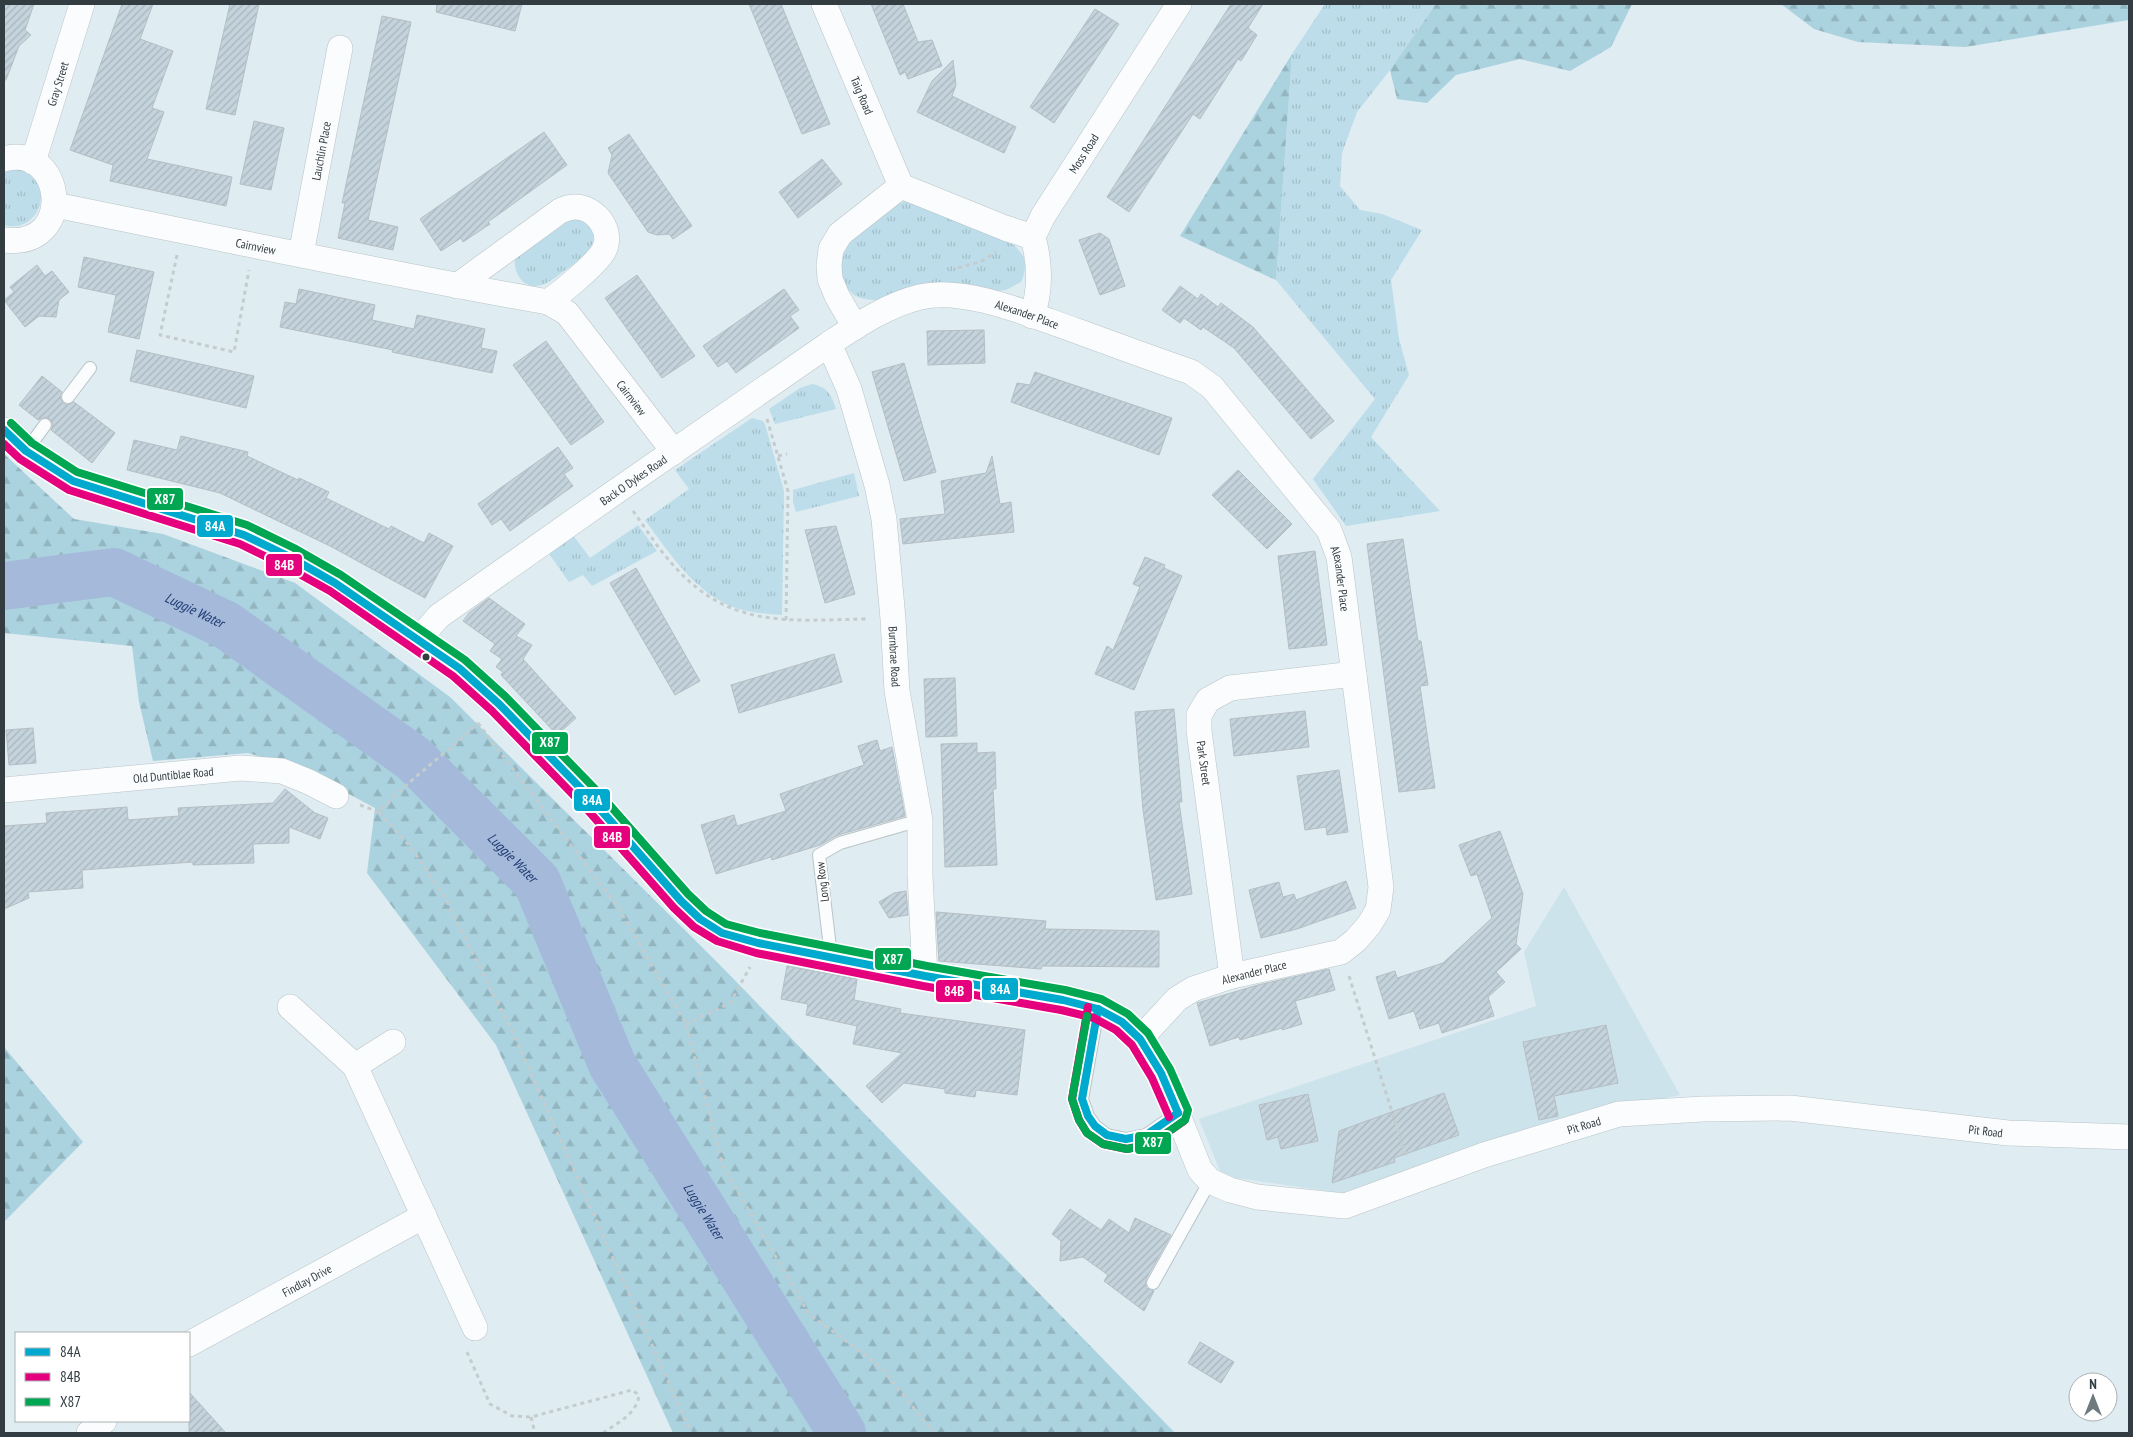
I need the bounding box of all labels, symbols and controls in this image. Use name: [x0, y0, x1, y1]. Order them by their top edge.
street label: Gray Street: [43, 59, 71, 108]
street label: Taig Road: [848, 74, 877, 117]
street label: Lauchlin Place: [308, 120, 333, 182]
street label: Moss Road: [1065, 131, 1101, 176]
street label: Cairnview: [234, 234, 278, 257]
street label: Alexander Place: [993, 296, 1061, 331]
street label: Cairnview: [614, 377, 651, 419]
street label: Back O Dykes Road: [597, 451, 669, 508]
line badge: X87: [146, 487, 184, 511]
text: X87: [155, 490, 176, 508]
line badge: 84A: [196, 514, 234, 538]
text: 84A: [205, 517, 226, 535]
street label: Alexander Place: [1328, 543, 1353, 612]
line badge: 84B: [265, 553, 303, 577]
text: 84B: [274, 556, 294, 574]
water label: Luggie Water: [162, 588, 229, 633]
street label: Burnbrae Road: [886, 626, 904, 687]
unlabelled marker: [421, 652, 431, 662]
line badge: X87: [531, 731, 569, 755]
text: X87: [540, 733, 561, 751]
street label: Park Street: [1193, 740, 1215, 787]
street label: Old Duntiblae Road: [132, 763, 214, 785]
line badge: 84A: [573, 788, 611, 812]
text: 84A: [582, 791, 603, 809]
line badge: 84B: [593, 825, 631, 849]
text: 84B: [602, 828, 622, 846]
water label: Luggie Water: [484, 829, 543, 888]
street label: Long Row: [812, 860, 832, 903]
line badge: X87: [874, 947, 912, 971]
text: X87: [883, 950, 904, 968]
street label: Alexander Place: [1220, 957, 1288, 987]
line badge: 84A: [981, 977, 1019, 1001]
line badge: 84B: [935, 979, 973, 1003]
text: 84A: [990, 980, 1011, 998]
text: 84B: [944, 982, 964, 1000]
street label: Pit Road: [1565, 1113, 1602, 1137]
street label: Pit Road: [1968, 1121, 2004, 1140]
line badge: X87: [1134, 1131, 1172, 1155]
text: X87: [1143, 1133, 1164, 1151]
water label: Luggie Water: [679, 1180, 729, 1245]
street label: Findlay Drive: [279, 1260, 334, 1299]
legend: [15, 1332, 190, 1422]
text: 84A: [60, 1342, 82, 1361]
text: 84B: [60, 1367, 81, 1386]
north arrow: [2068, 1372, 2118, 1422]
text: N: [2089, 1375, 2097, 1393]
text: X87: [60, 1392, 81, 1411]

